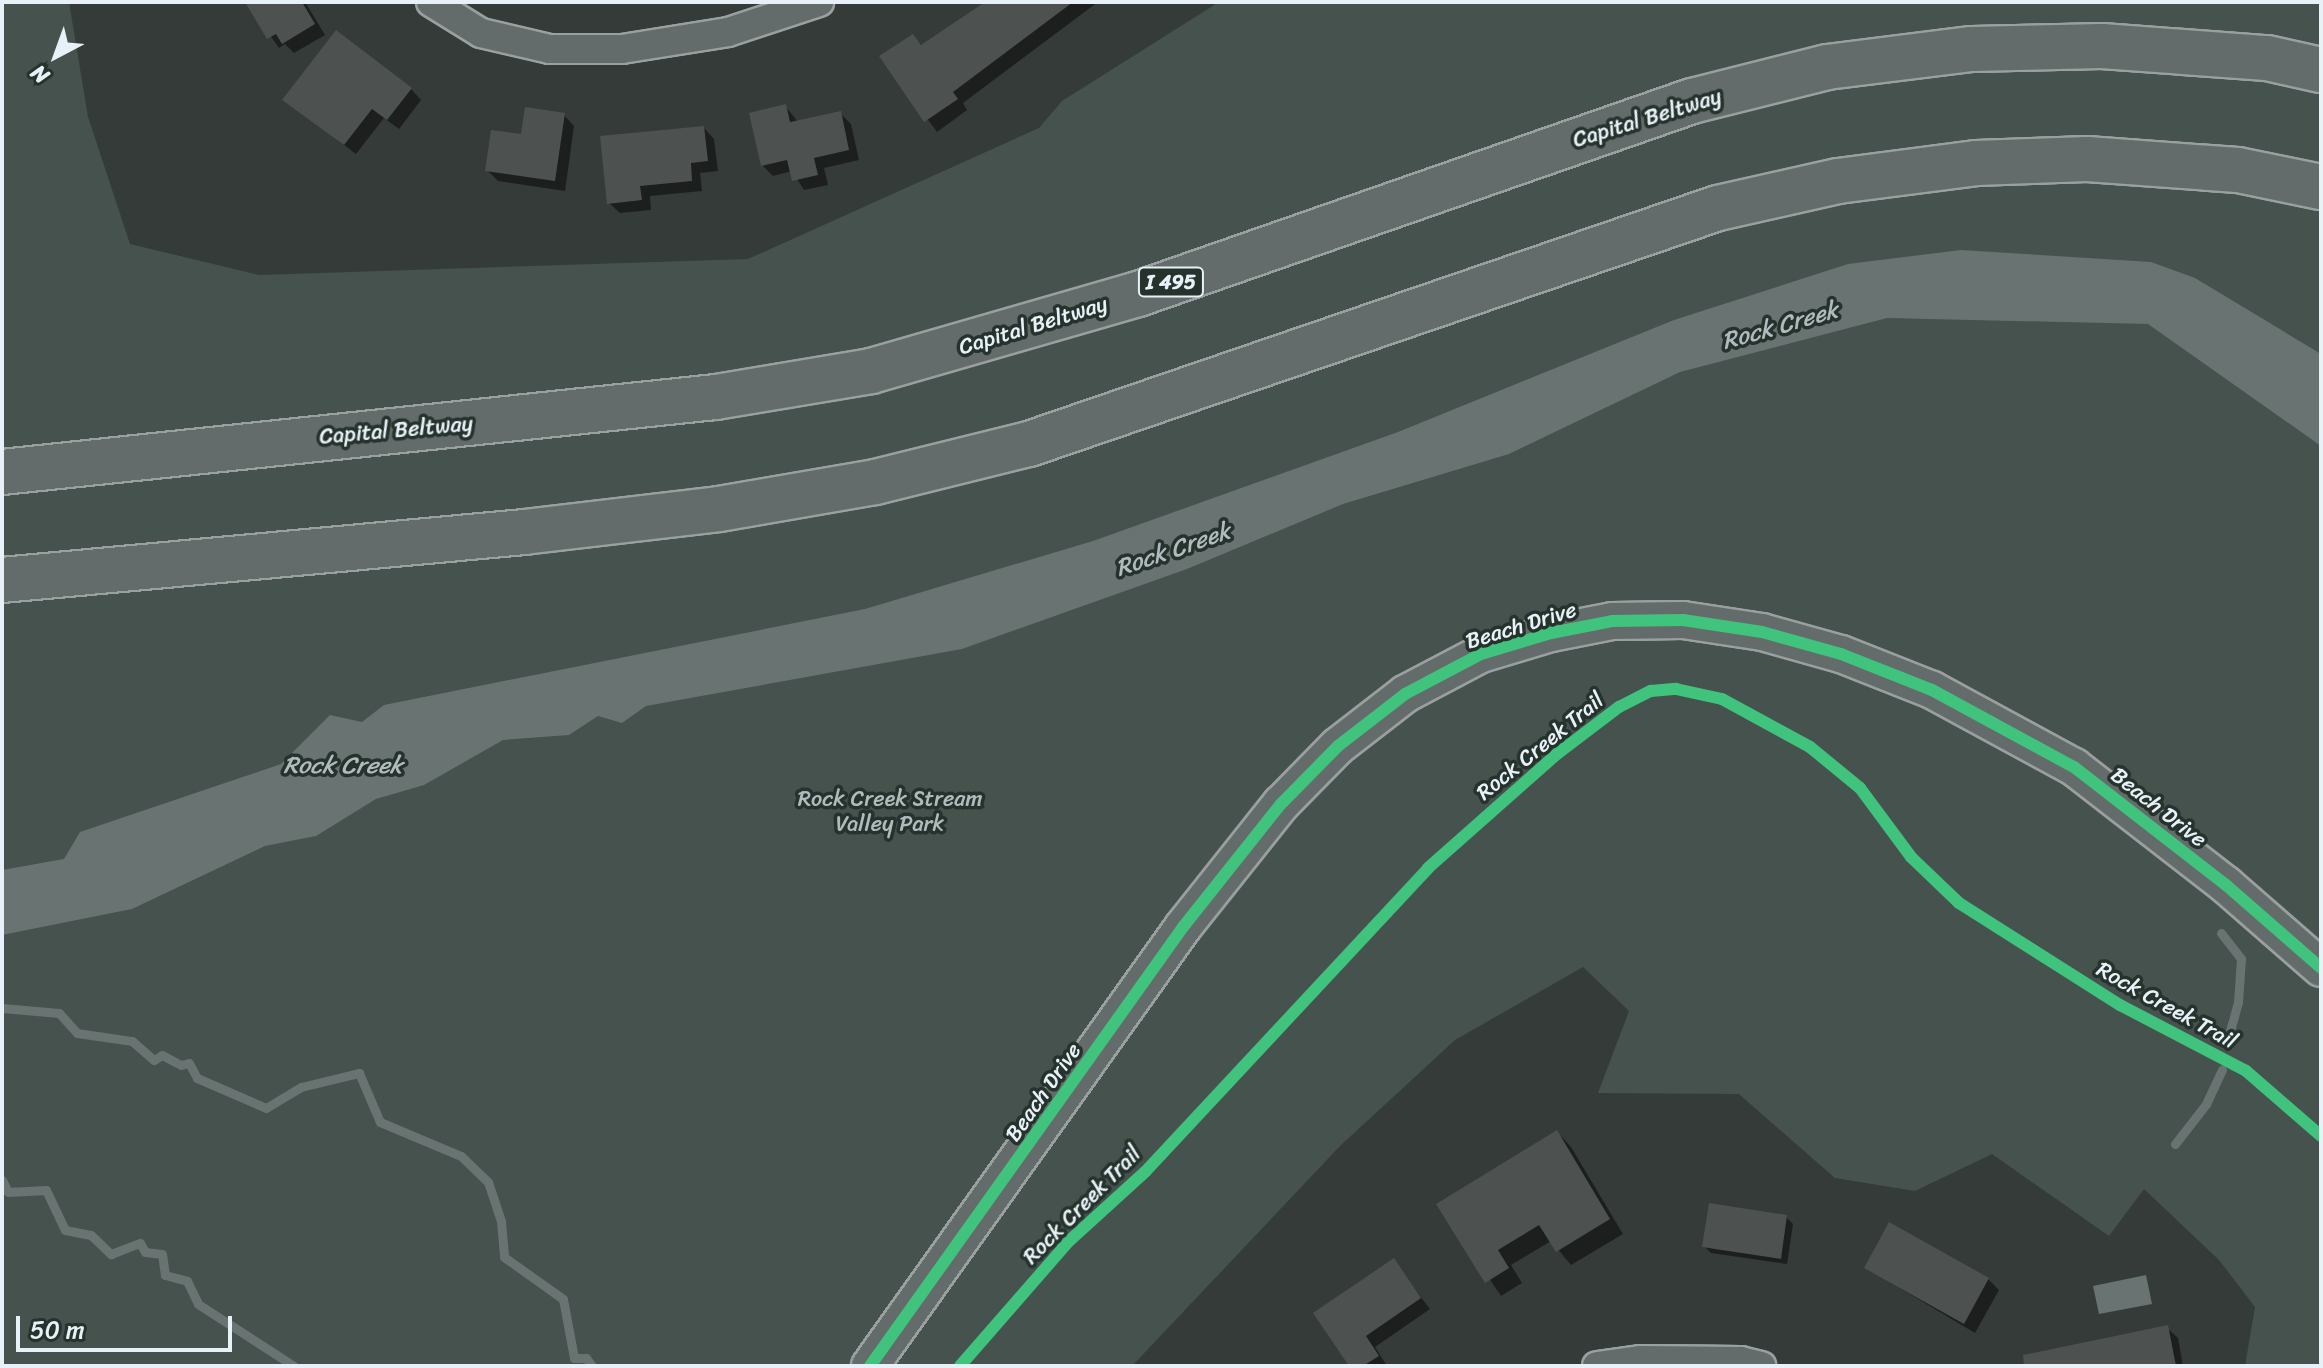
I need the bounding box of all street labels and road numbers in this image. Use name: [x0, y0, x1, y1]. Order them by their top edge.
street label: Capital Beltway: [1570, 83, 1724, 153]
road number: I 495: [1137, 266, 1205, 298]
street label: Capital Beltway: [956, 290, 1110, 360]
street label: Capital Beltway: [318, 410, 474, 450]
street label: Beach Drive: [1463, 596, 1579, 654]
street label: Rock Creek Trail: [1470, 686, 1610, 806]
street label: Beach Drive: [2106, 761, 2212, 853]
street label: Rock Creek Trail: [2091, 955, 2243, 1055]
street label: Beach Drive: [999, 1038, 1087, 1146]
street label: Rock Creek Trail: [1017, 1140, 1147, 1270]

